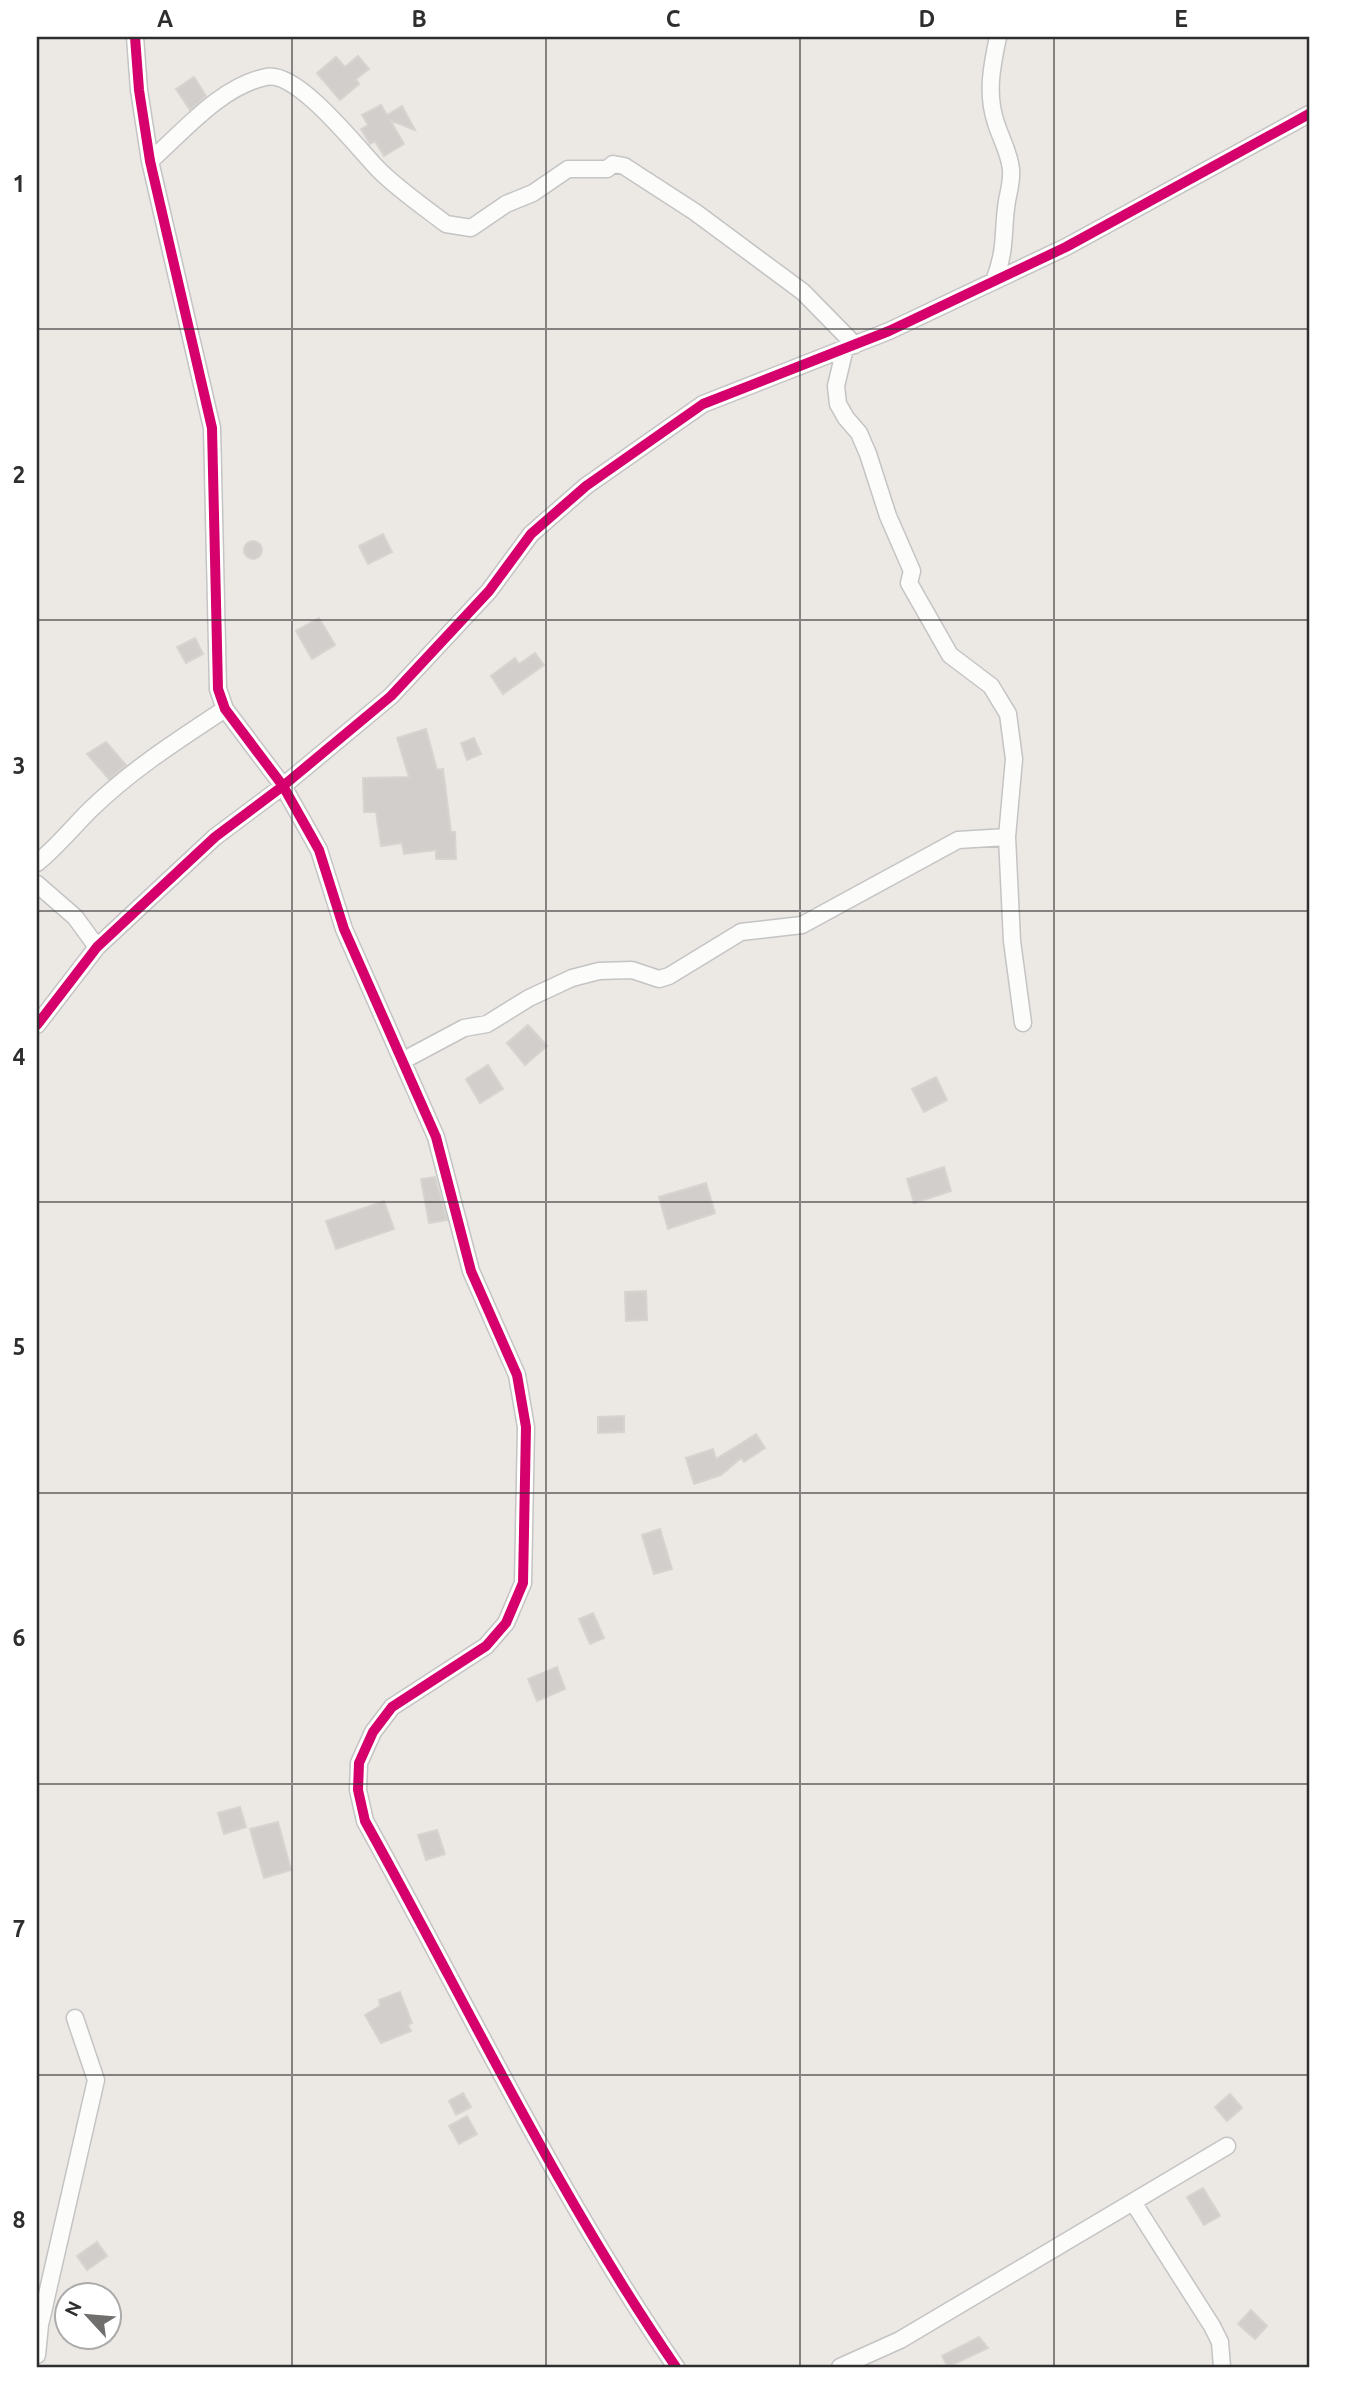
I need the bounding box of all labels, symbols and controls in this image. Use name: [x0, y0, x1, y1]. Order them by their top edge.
text: A: [157, 6, 173, 31]
text: B: [411, 6, 427, 31]
text: C: [666, 6, 681, 31]
text: D: [919, 6, 935, 31]
text: E: [1174, 6, 1188, 31]
text: 1: [13, 171, 25, 196]
text: 2: [13, 462, 25, 487]
text: 3: [13, 753, 25, 778]
text: 4: [13, 1044, 26, 1069]
text: 5: [13, 1334, 25, 1359]
text: 6: [13, 1625, 26, 1650]
text: 7: [13, 1916, 25, 1941]
text: 8: [13, 2207, 25, 2232]
north arrow: [52, 2282, 122, 2352]
text: N: [60, 2297, 86, 2320]

